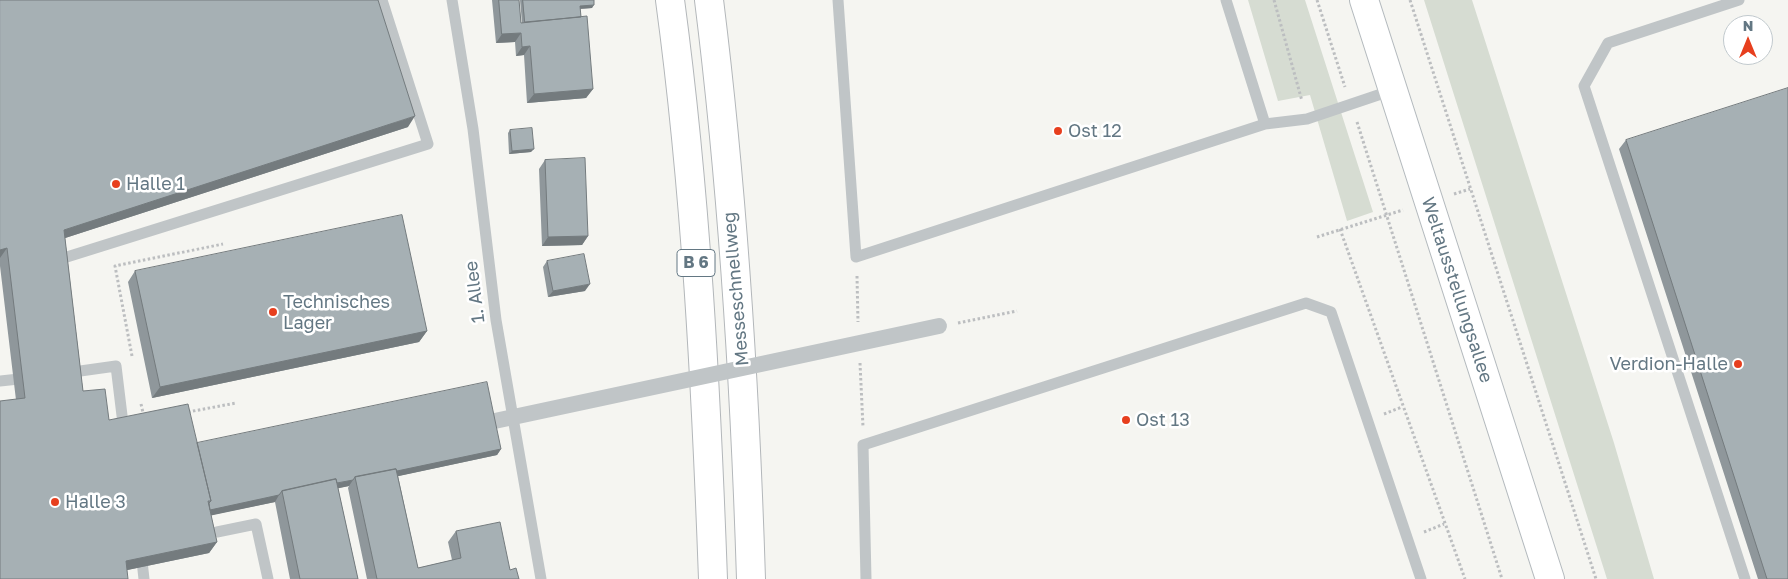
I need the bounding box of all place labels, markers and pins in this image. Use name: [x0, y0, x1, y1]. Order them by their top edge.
place label: Ost 12: [1068, 120, 1122, 142]
marker: Ost 12: [1052, 125, 1064, 137]
place label: Halle 1: [126, 173, 185, 195]
marker: Halle 1: [110, 178, 122, 190]
place label: Technisches Lager: [283, 291, 390, 334]
marker: Technisches Lager: [267, 306, 279, 318]
place label: Verdion-Halle: [1610, 353, 1728, 375]
marker: Verdion-Halle: [1732, 358, 1744, 370]
place label: Ost 13: [1136, 409, 1190, 431]
marker: Ost 13: [1120, 414, 1132, 426]
place label: Halle 3: [65, 491, 126, 513]
marker: Halle 3: [49, 496, 61, 508]

